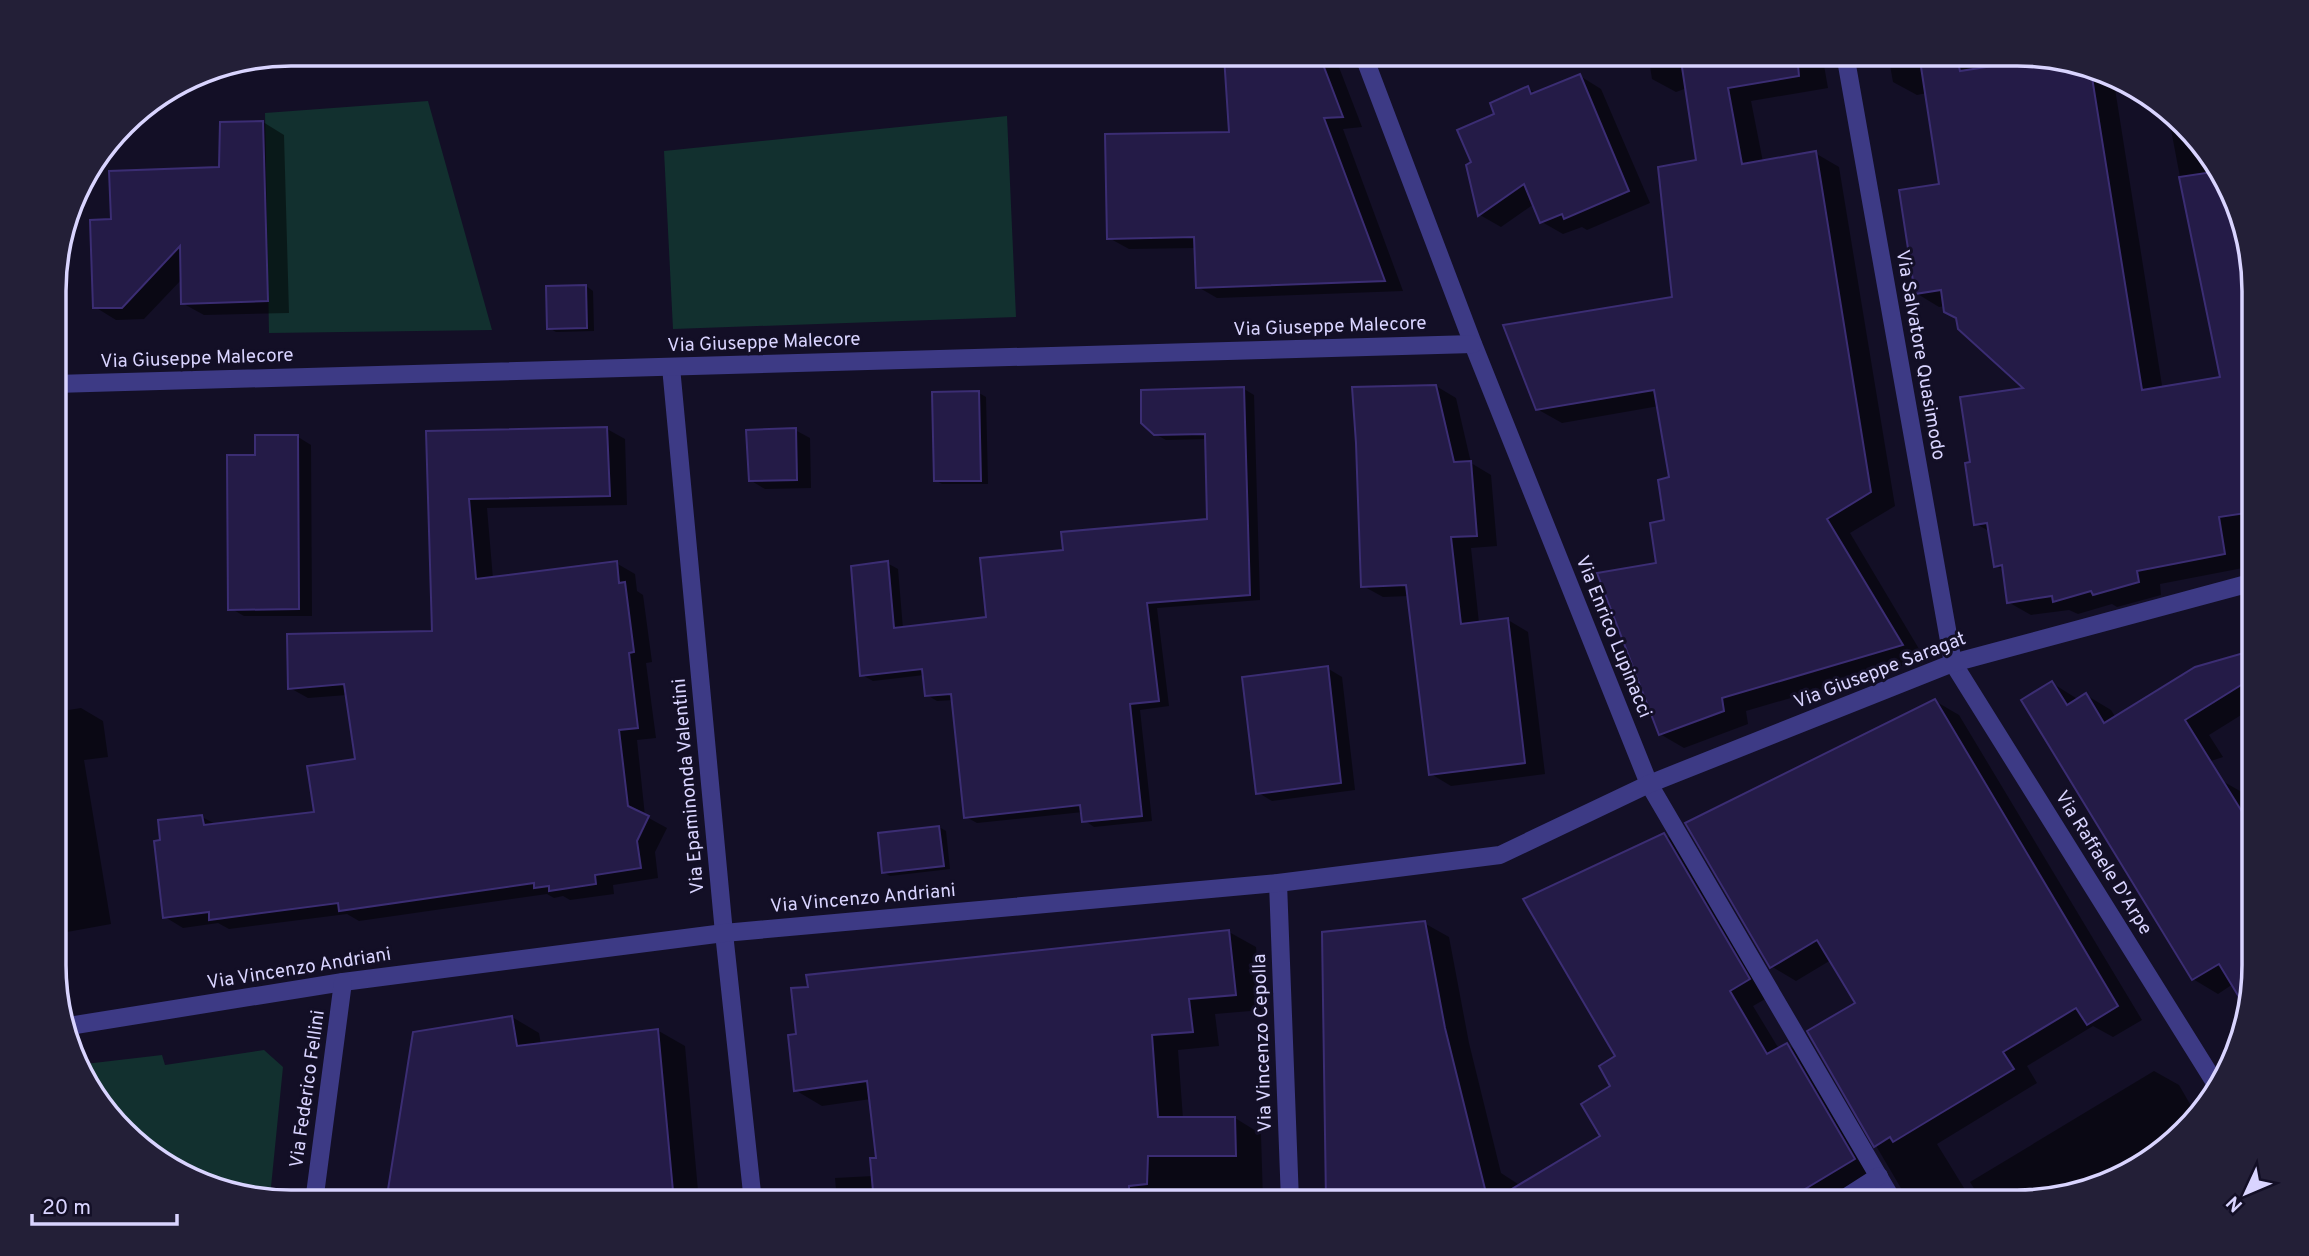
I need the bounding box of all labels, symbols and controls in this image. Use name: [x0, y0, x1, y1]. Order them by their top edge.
street label: Via Salvatore Quasimodo: [1890, 248, 1950, 462]
street label: Via Giuseppe Malecore: [1233, 312, 1427, 342]
street label: Via Giuseppe Malecore: [667, 328, 861, 358]
street label: Via Giuseppe Malecore: [100, 344, 294, 374]
street label: Via Enrico Lupinacci: [1570, 552, 1656, 722]
street label: Via Giuseppe Saragat: [1791, 627, 1969, 715]
street label: Via Epaminonda Valentini: [668, 677, 710, 895]
street label: Via Raffaele D'Arpe: [2049, 786, 2157, 940]
street label: Via Vincenzo Andriani: [769, 879, 957, 919]
street label: Via Vincenzo Andriani: [205, 943, 393, 995]
street label: Via Vincenzo Cepolla: [1248, 953, 1278, 1133]
street label: Via Federico Fellini: [285, 1009, 331, 1169]
north arrow: [2211, 1158, 2281, 1228]
scale bar: [32, 1182, 177, 1226]
text: N: [2222, 1190, 2249, 1217]
text: 20 m: [42, 1195, 91, 1222]

